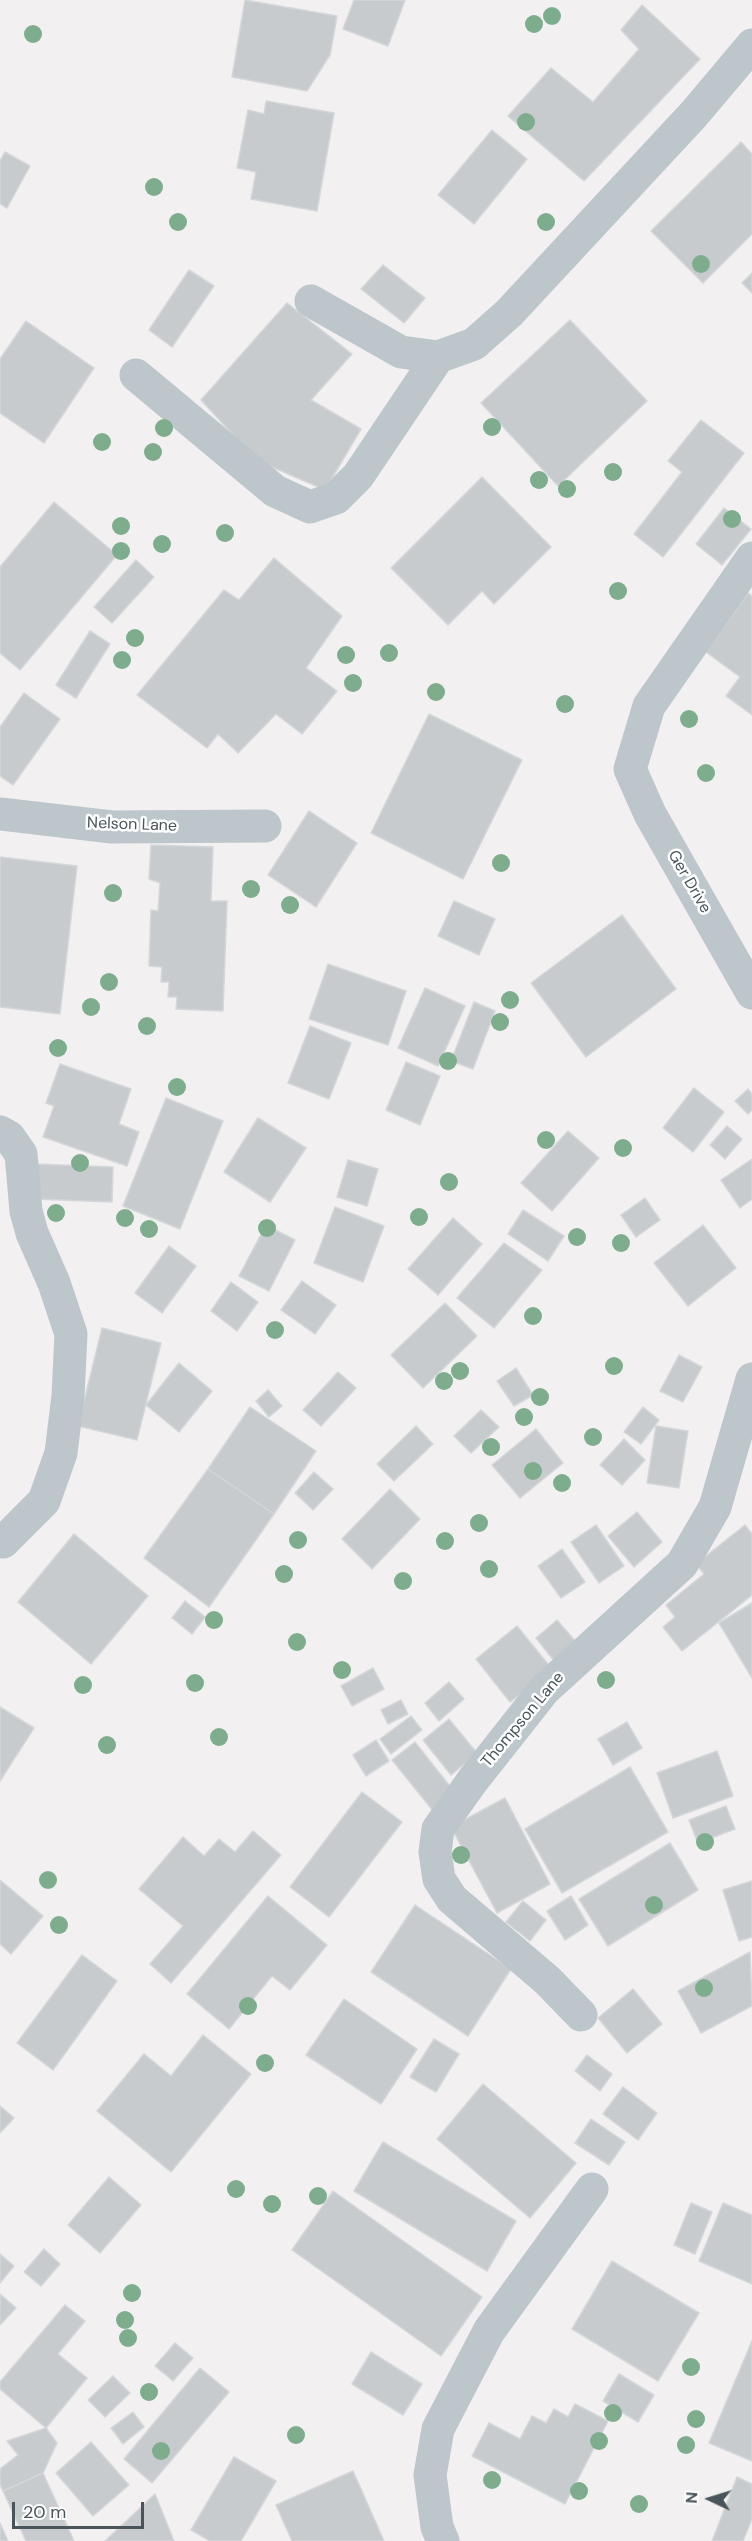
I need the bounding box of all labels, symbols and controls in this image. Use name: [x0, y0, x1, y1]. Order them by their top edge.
street label: Nelson Lane: [87, 814, 177, 836]
street label: Ger Drive: [663, 847, 715, 917]
street label: Thompson Lane: [478, 1669, 568, 1771]
north arrow: [680, 2469, 740, 2529]
scale bar: [15, 2490, 147, 2528]
text: N: [681, 2491, 702, 2504]
text: 20 m: [23, 2500, 66, 2524]

